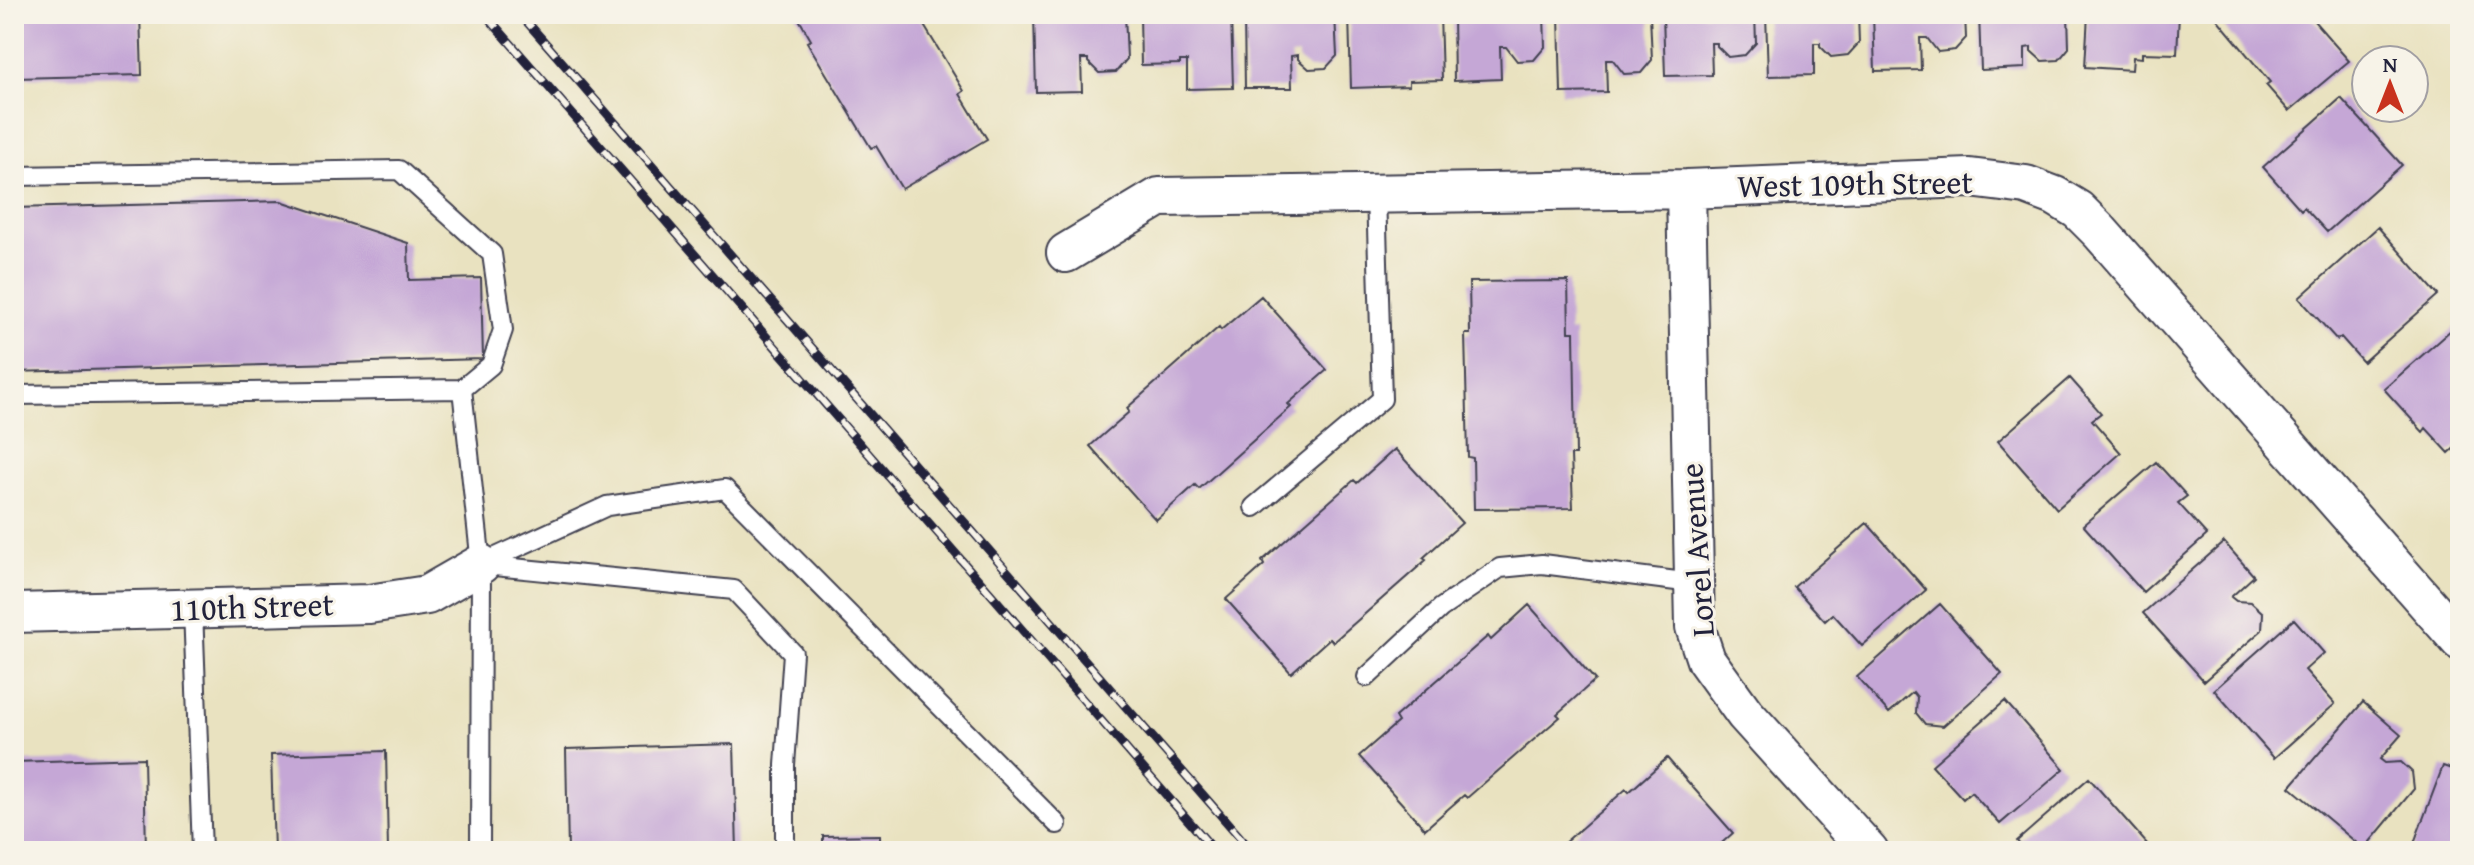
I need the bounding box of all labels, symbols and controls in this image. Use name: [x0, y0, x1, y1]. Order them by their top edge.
north arrow: [2350, 44, 2430, 124]
text: N: [2383, 48, 2398, 80]
street label: West 109th Street: [1737, 158, 1973, 209]
street label: Lorel Avenue: [1667, 462, 1726, 638]
street label: 110th Street: [169, 580, 334, 633]

